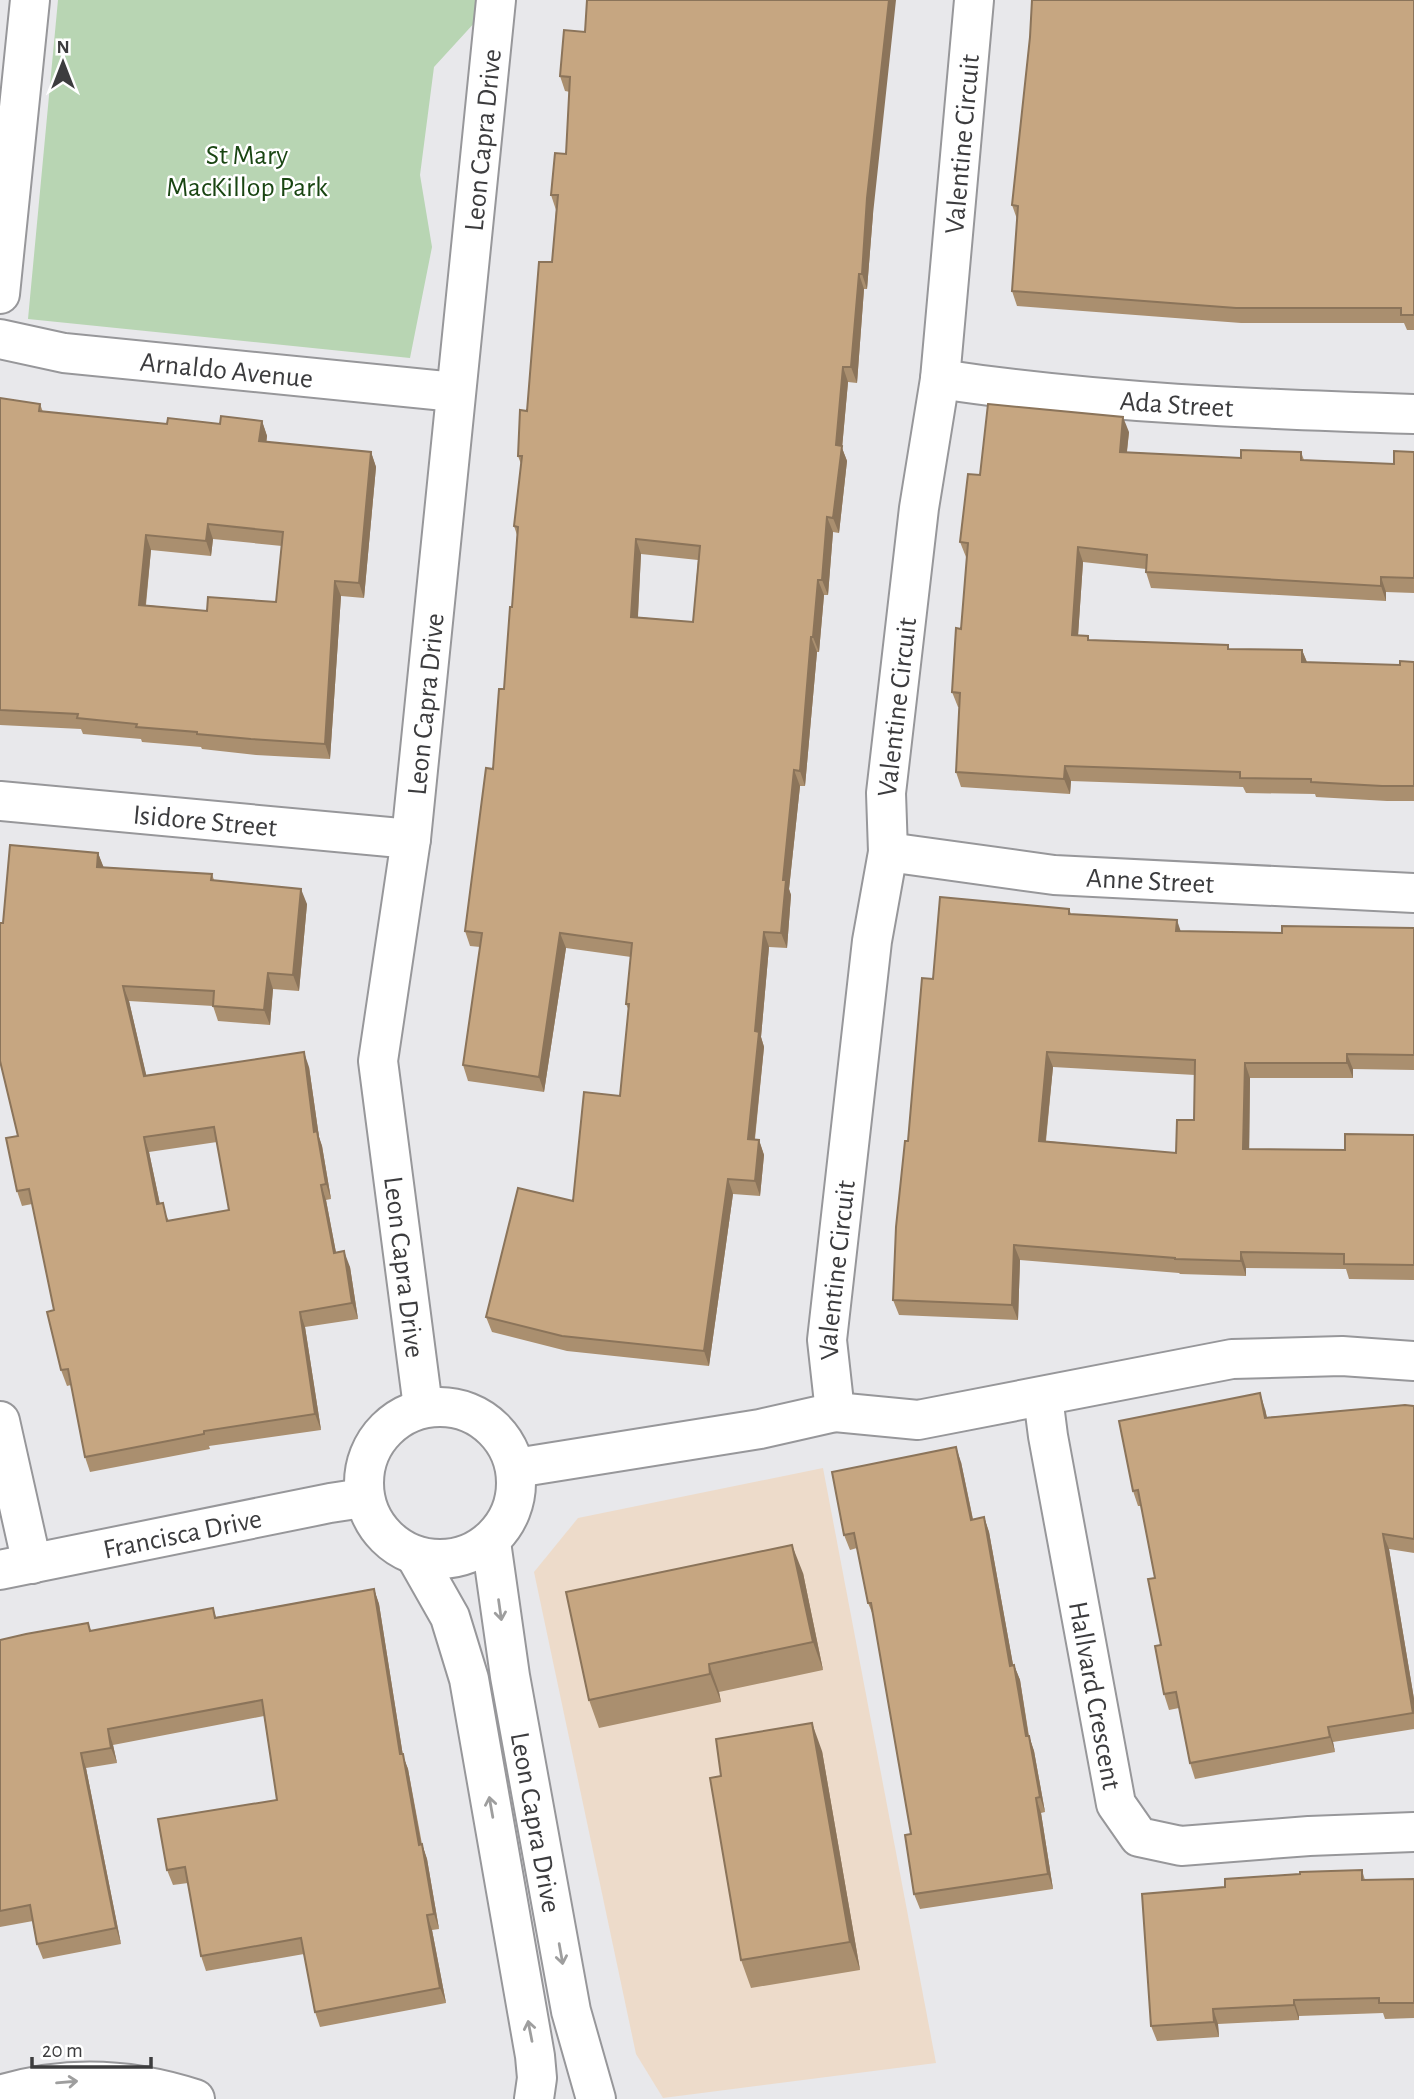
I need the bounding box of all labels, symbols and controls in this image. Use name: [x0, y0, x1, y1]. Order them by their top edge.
north arrow: [28, 28, 98, 98]
text: N: [56, 38, 70, 57]
street label: Leon Capra Drive: [461, 48, 507, 232]
street label: Valentine Circuit: [941, 53, 985, 235]
park label: St Mary MacKillop Park: [166, 142, 328, 202]
street label: Arnaldo Avenue: [139, 349, 314, 394]
street label: Ada Street: [1119, 388, 1234, 423]
street label: Leon Capra Drive: [404, 612, 450, 797]
street label: Valentine Circuit: [874, 616, 922, 798]
street label: Isidore Street: [132, 801, 278, 843]
street label: Anne Street: [1086, 865, 1215, 899]
street label: Leon Capra Drive: [378, 1175, 428, 1360]
street label: Valentine Circuit: [814, 1179, 861, 1361]
street label: Francisca Drive: [101, 1505, 264, 1565]
one-way arrow: [494, 1598, 507, 1620]
street label: Hallvard Crescent: [1063, 1599, 1125, 1792]
street label: Leon Capra Drive: [505, 1730, 565, 1915]
one-way arrow: [484, 1796, 497, 1819]
one-way arrow: [555, 1942, 568, 1965]
one-way arrow: [523, 2020, 537, 2043]
scale bar: [32, 2025, 150, 2070]
text: 20 m: [42, 2040, 83, 2061]
one-way arrow: [55, 2075, 78, 2088]

